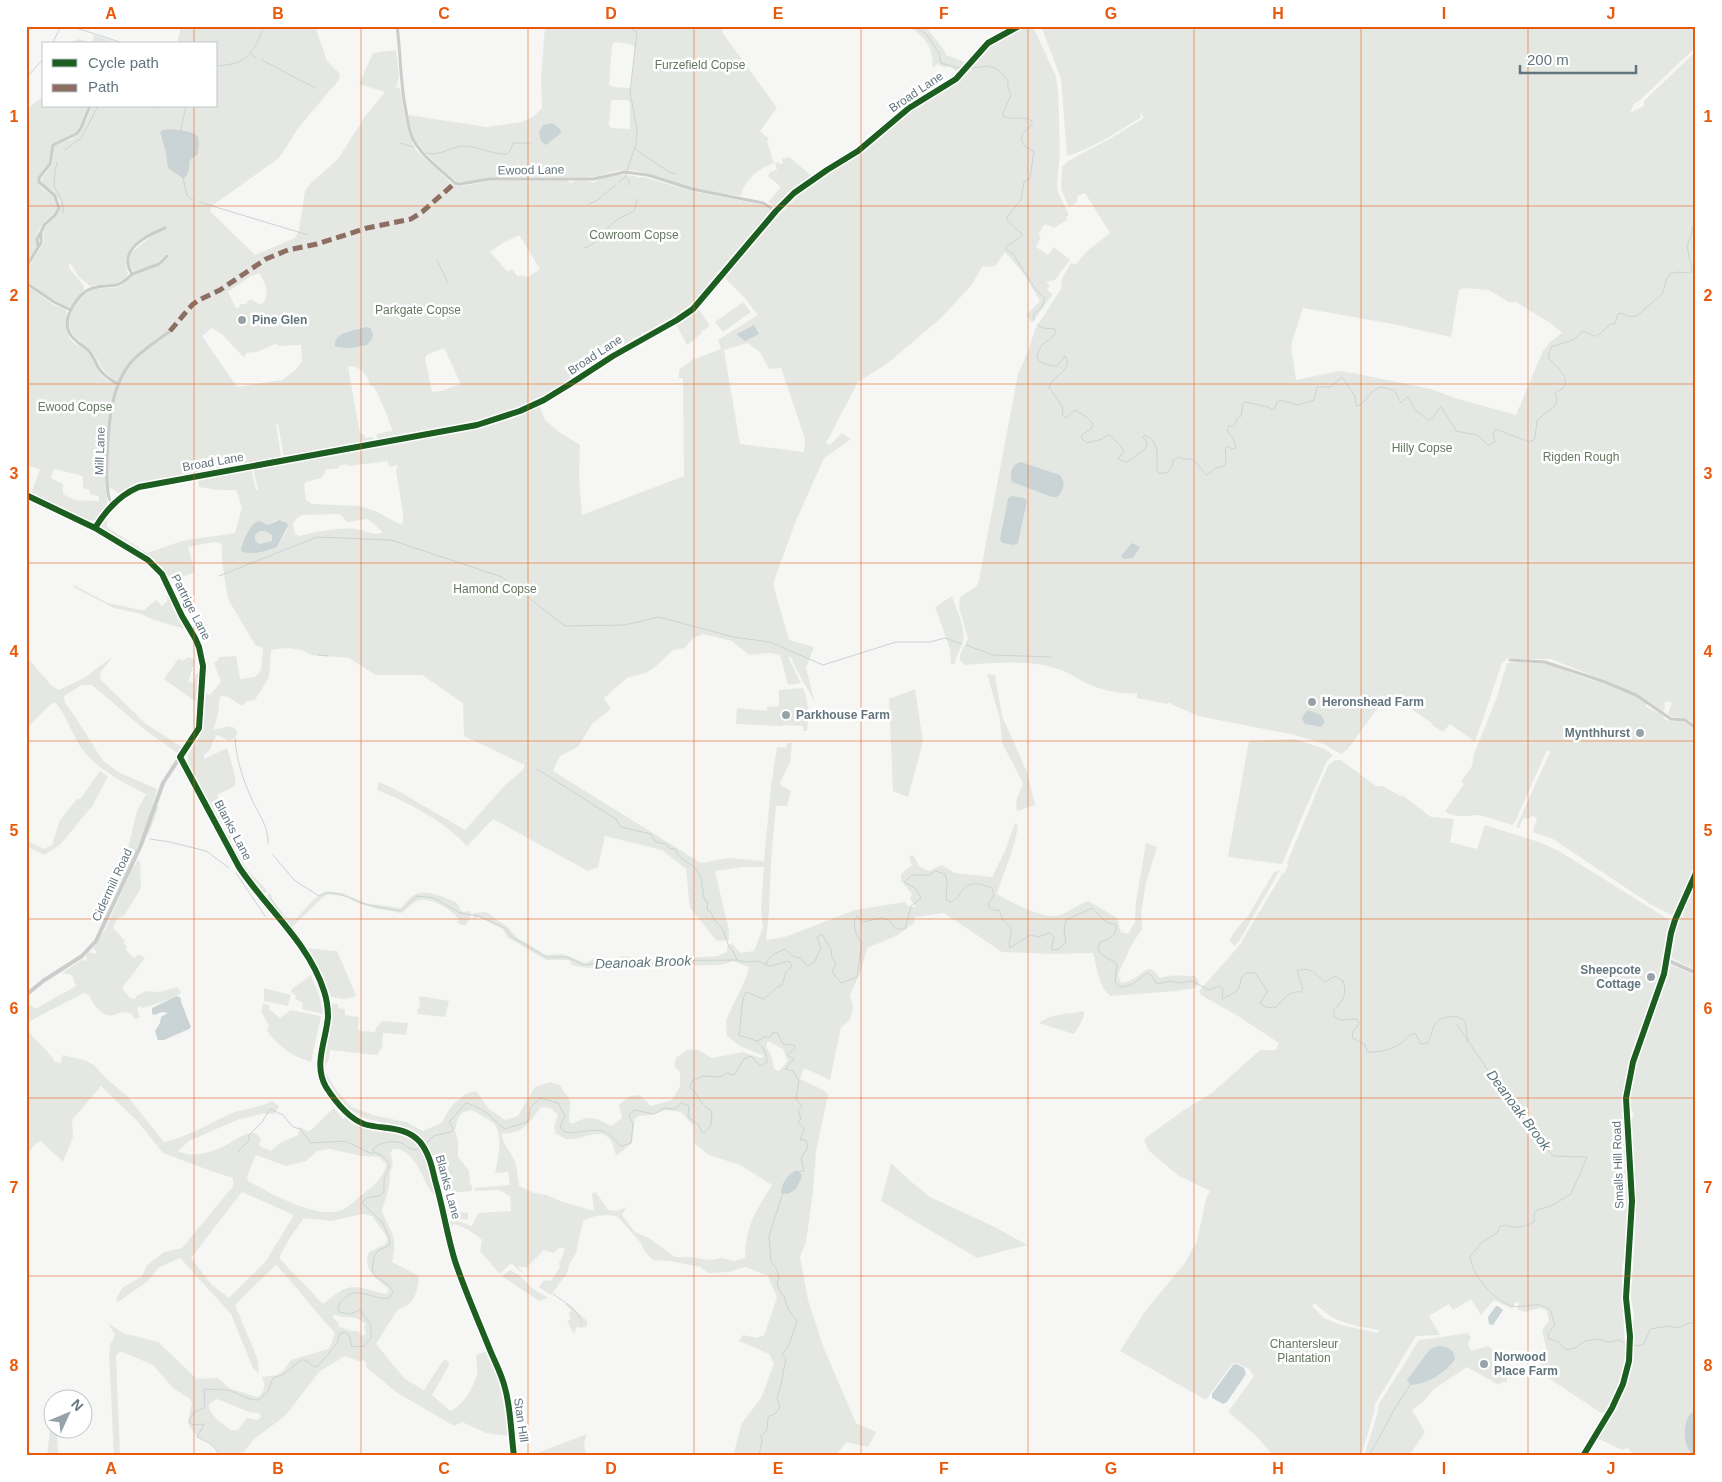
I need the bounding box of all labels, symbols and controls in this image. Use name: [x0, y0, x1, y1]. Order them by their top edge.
text: A: [105, 5, 117, 22]
text: B: [272, 5, 284, 22]
text: C: [438, 5, 450, 22]
text: D: [605, 5, 617, 22]
text: E: [773, 5, 784, 22]
text: F: [939, 5, 949, 22]
text: G: [1105, 5, 1117, 22]
text: H: [1272, 5, 1284, 22]
text: I: [1442, 5, 1446, 22]
text: J: [1607, 5, 1615, 22]
legend: [42, 42, 218, 108]
scale bar: [1520, 42, 1636, 74]
text: 200 m: [1527, 51, 1569, 68]
text: Cycle path: [88, 54, 159, 71]
park label: Furzefield Copse: [655, 58, 746, 72]
street label: Broad Lane: [886, 69, 946, 115]
text: Path: [88, 78, 119, 95]
text: 1: [10, 108, 19, 125]
text: 1: [1704, 108, 1713, 125]
street label: Ewood Lane: [498, 162, 565, 178]
park label: Cowroom Copse: [589, 228, 679, 242]
text: 2: [10, 287, 19, 304]
text: 2: [1704, 287, 1713, 304]
park label: Parkgate Copse: [375, 303, 461, 317]
place label: Pine Glen: [252, 313, 307, 327]
marker: Pine Glen: [236, 314, 248, 326]
street label: Broad Lane: [565, 332, 625, 378]
park label: Ewood Copse: [38, 400, 113, 414]
street label: Mill Lane: [92, 426, 108, 475]
park label: Hilly Copse: [1392, 441, 1453, 455]
street label: Broad Lane: [181, 450, 245, 474]
park label: Rigden Rough: [1543, 450, 1619, 464]
text: 3: [10, 465, 19, 482]
text: 3: [1704, 465, 1713, 482]
street label: Partrige Lane: [168, 572, 214, 643]
park label: Hamond Copse: [453, 582, 537, 596]
text: 4: [10, 643, 19, 660]
text: 4: [1704, 643, 1713, 660]
place label: Heronshead Farm: [1322, 695, 1424, 709]
marker: Heronshead Farm: [1306, 696, 1318, 708]
place label: Parkhouse Farm: [796, 708, 890, 722]
marker: Parkhouse Farm: [780, 709, 792, 721]
place label: Mynthhurst: [1565, 726, 1630, 740]
marker: Mynthhurst: [1634, 727, 1646, 739]
street label: Blanks Lane: [211, 798, 255, 863]
text: 5: [10, 822, 19, 839]
text: 5: [1704, 822, 1713, 839]
street label: Cidermill Road: [89, 846, 135, 924]
water label: Deanoak Brook: [594, 952, 692, 972]
place label: Sheepcote Cottage: [1580, 963, 1641, 991]
marker: Sheepcote Cottage: [1645, 971, 1657, 983]
text: 6: [10, 1000, 19, 1017]
text: 6: [1704, 1000, 1713, 1017]
water label: Deanoak Brook: [1484, 1067, 1555, 1154]
street label: Smalls Hill Road: [1609, 1121, 1627, 1209]
street label: Blanks Lane: [433, 1153, 463, 1221]
text: 7: [10, 1179, 19, 1196]
text: 7: [1704, 1179, 1713, 1196]
park label: Chantersleur Plantation: [1270, 1337, 1338, 1365]
place label: Norwood Place Farm: [1494, 1350, 1558, 1378]
text: 8: [10, 1357, 19, 1374]
text: 8: [1704, 1357, 1713, 1374]
marker: Norwood Place Farm: [1478, 1358, 1490, 1370]
north arrow: [42, 1390, 92, 1440]
text: N: [68, 1396, 87, 1414]
street label: Stan Hill: [511, 1397, 531, 1443]
text: A: [105, 1460, 117, 1477]
text: B: [272, 1460, 284, 1477]
text: C: [438, 1460, 450, 1477]
text: D: [605, 1460, 617, 1477]
text: E: [773, 1460, 784, 1477]
text: F: [939, 1460, 949, 1477]
text: G: [1105, 1460, 1117, 1477]
text: H: [1272, 1460, 1284, 1477]
text: I: [1442, 1460, 1446, 1477]
text: J: [1607, 1460, 1615, 1477]

